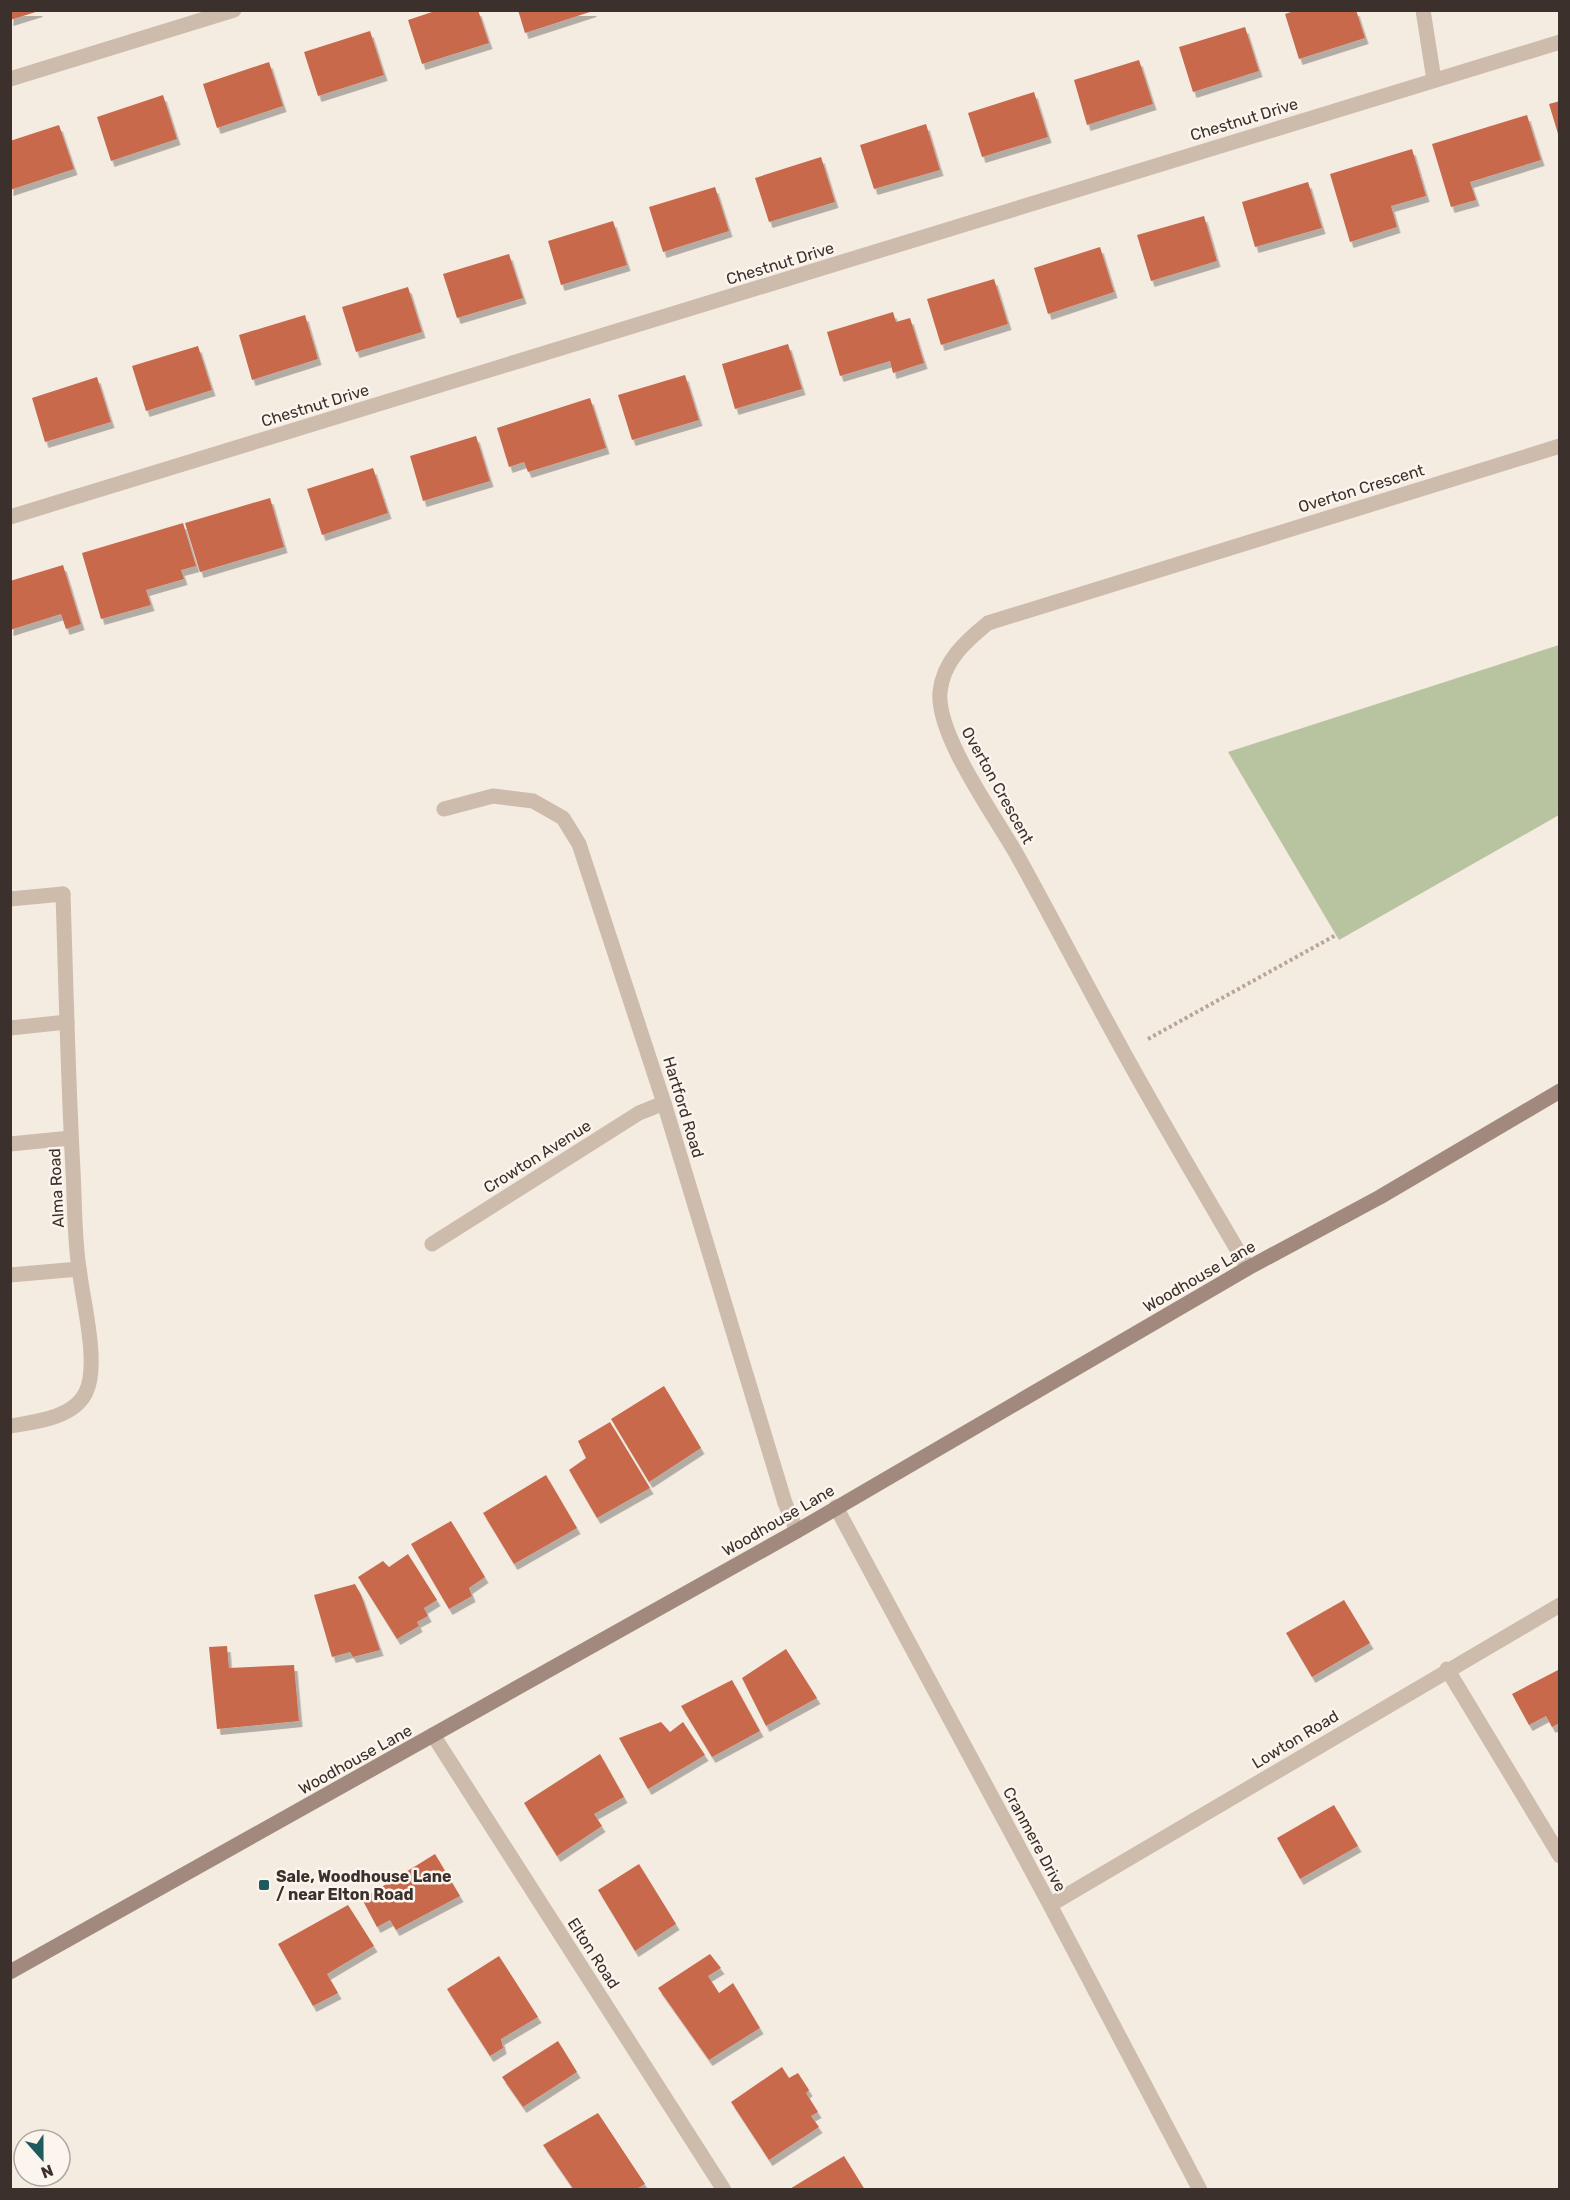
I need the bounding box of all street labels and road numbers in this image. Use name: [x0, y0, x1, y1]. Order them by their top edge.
street label: Chestnut Drive: [1188, 94, 1300, 145]
street label: Chestnut Drive: [724, 238, 836, 289]
street label: Chestnut Drive: [259, 380, 371, 431]
street label: Overton Crescent: [1296, 460, 1426, 517]
street label: Overton Crescent: [958, 723, 1038, 847]
street label: Hartford Road: [659, 1054, 708, 1160]
street label: Crowton Avenue: [480, 1116, 595, 1197]
street label: Alma Road: [45, 1148, 68, 1228]
street label: Woodhouse Lane: [1140, 1237, 1259, 1316]
street label: Woodhouse Lane: [719, 1481, 838, 1560]
street label: Lowton Road: [1249, 1706, 1342, 1773]
street label: Woodhouse Lane: [295, 1720, 415, 1798]
street label: Cranmere Drive: [999, 1784, 1070, 1895]
street label: Elton Road: [564, 1914, 623, 1992]

